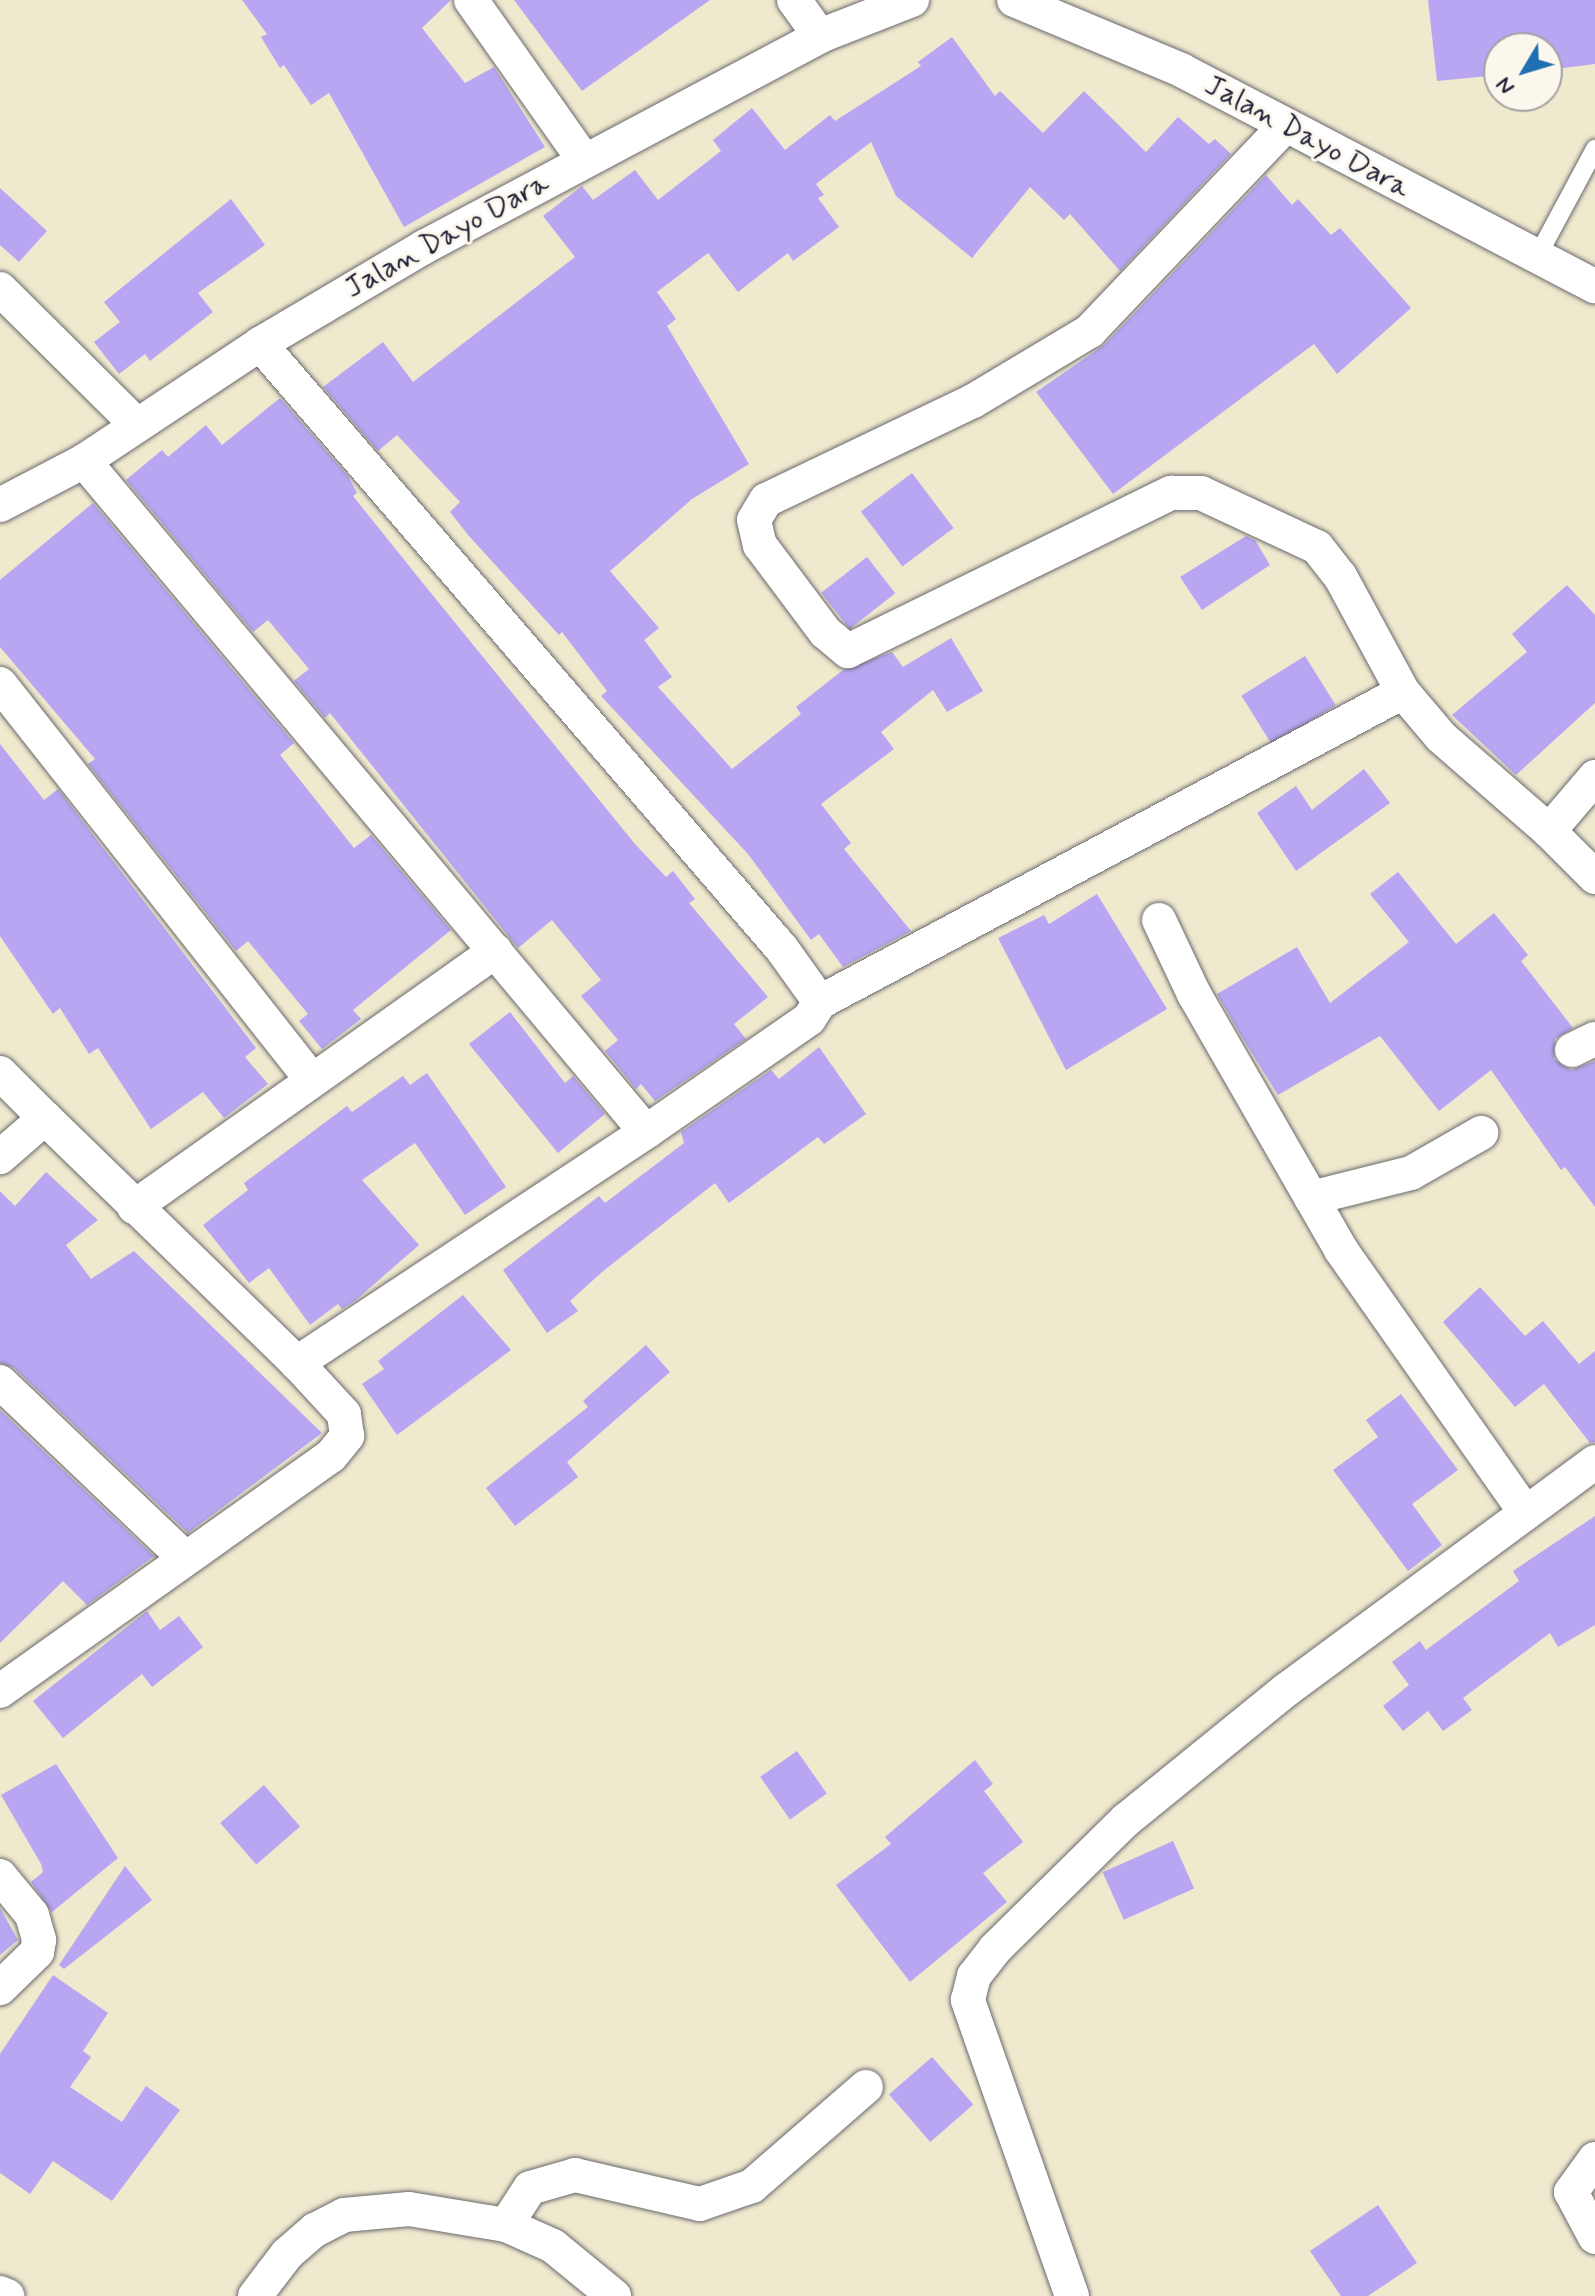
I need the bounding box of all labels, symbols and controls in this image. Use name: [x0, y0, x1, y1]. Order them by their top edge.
north arrow: [1483, 32, 1563, 112]
street label: Jalan Dayo Dara: [1201, 69, 1413, 205]
text: N: [1490, 71, 1521, 100]
street label: Jalan Dayo Dara: [342, 167, 552, 305]

